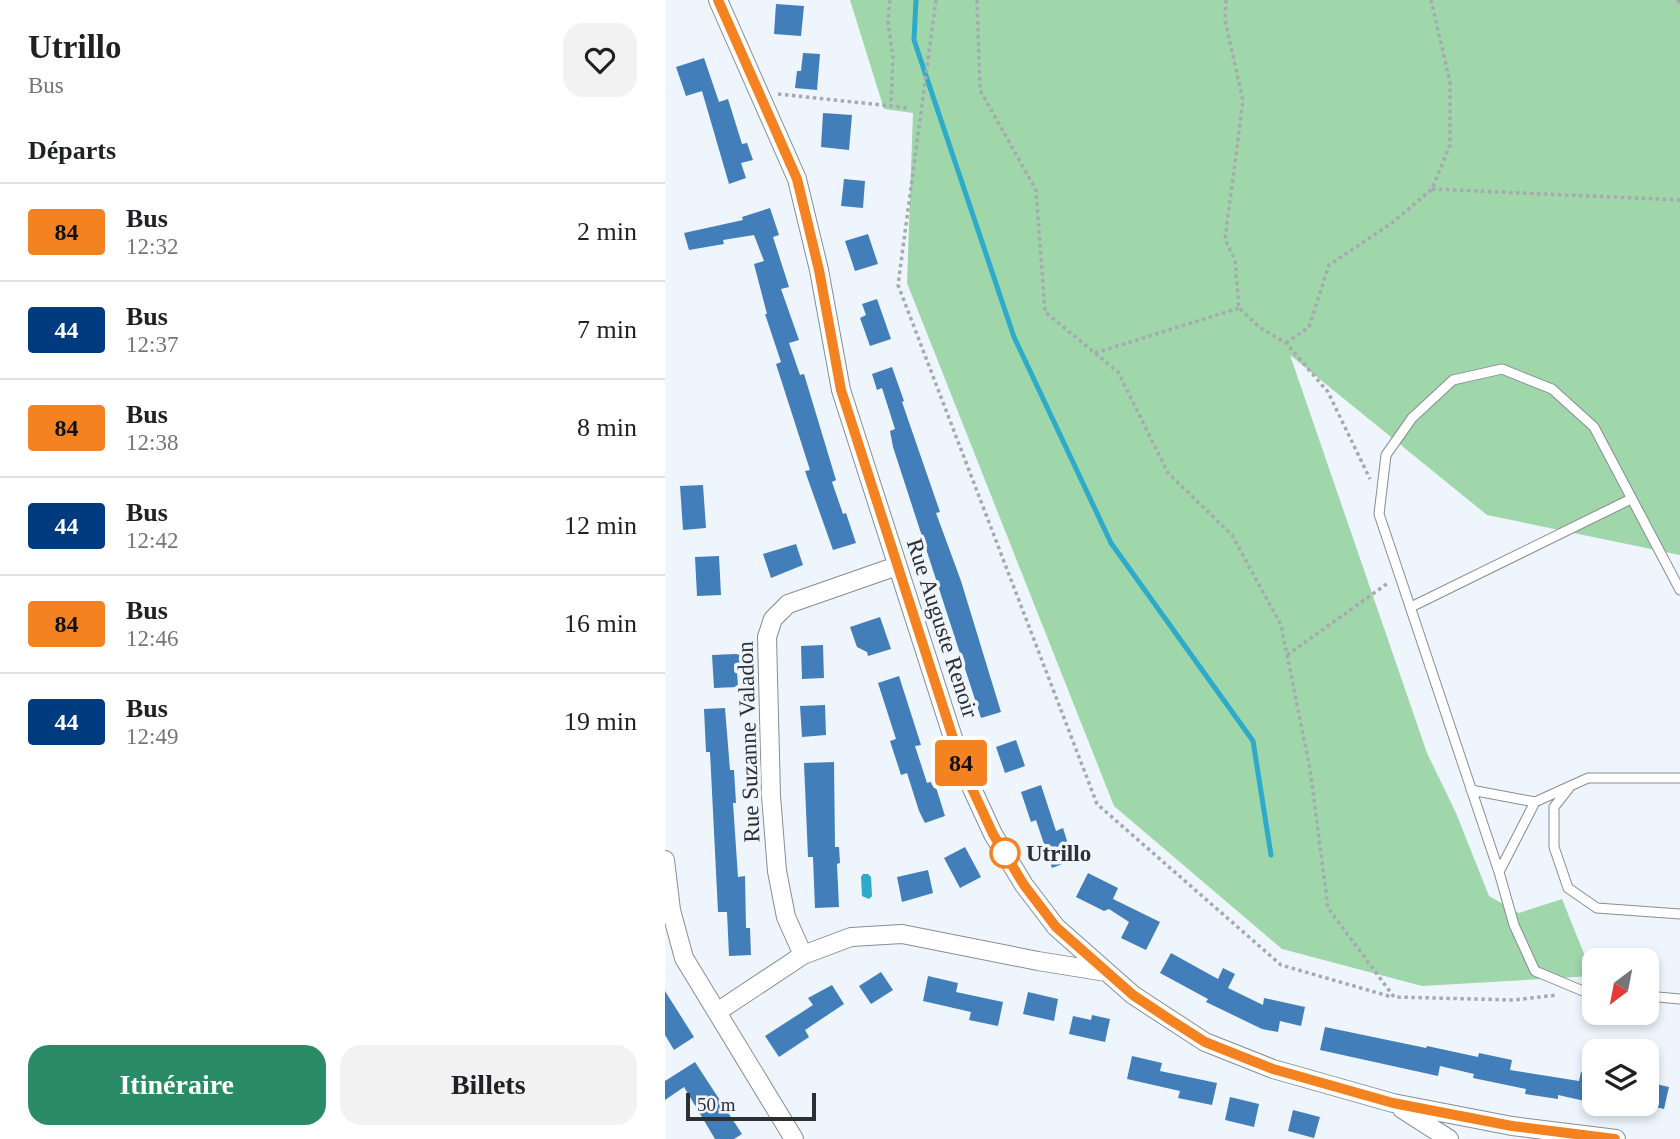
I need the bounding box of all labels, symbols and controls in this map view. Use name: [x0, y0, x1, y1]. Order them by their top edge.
button: heart: [563, 23, 637, 97]
text: Utrillo: [28, 29, 121, 65]
text: Bus: [28, 73, 64, 98]
text: Départs: [28, 136, 116, 165]
text: Bus: [126, 204, 168, 233]
text: 2 min: [577, 217, 637, 246]
text: 84: [55, 219, 79, 245]
text: 12:32: [126, 234, 178, 259]
text: Bus: [126, 302, 168, 331]
text: 7 min: [577, 315, 637, 344]
text: 44: [55, 317, 79, 343]
text: 12:37: [126, 332, 178, 357]
text: Bus: [126, 400, 168, 429]
text: 8 min: [577, 413, 637, 442]
text: 84: [55, 415, 79, 441]
text: 12:38: [126, 430, 178, 455]
text: Bus: [126, 498, 168, 527]
text: 12 min: [564, 511, 637, 540]
text: 44: [55, 513, 79, 539]
text: 12:42: [126, 528, 178, 553]
street label: Rue Auguste Renoir: [902, 536, 983, 721]
text: Bus: [126, 596, 168, 625]
text: 16 min: [564, 609, 637, 638]
text: 84: [55, 611, 79, 637]
text: 12:46: [126, 626, 178, 651]
street label: Rue Suzanne Valadon: [732, 640, 765, 843]
text: Bus: [126, 694, 168, 723]
text: 19 min: [564, 707, 637, 736]
text: 44: [55, 709, 79, 735]
text: 12:49: [126, 724, 178, 749]
line badge: 84: [929, 740, 993, 786]
text: 84: [949, 750, 973, 776]
marker: Utrillo: [990, 838, 1020, 868]
place label: Utrillo: [1026, 841, 1091, 866]
north arrow: [1582, 948, 1659, 1026]
map controls: [1582, 948, 1659, 1116]
button: layers: [1582, 1039, 1659, 1116]
button: Itinéraire: [28, 1045, 326, 1125]
button: Billets: [340, 1045, 637, 1125]
scale bar: [686, 1090, 815, 1122]
text: 50 m: [697, 1094, 736, 1115]

